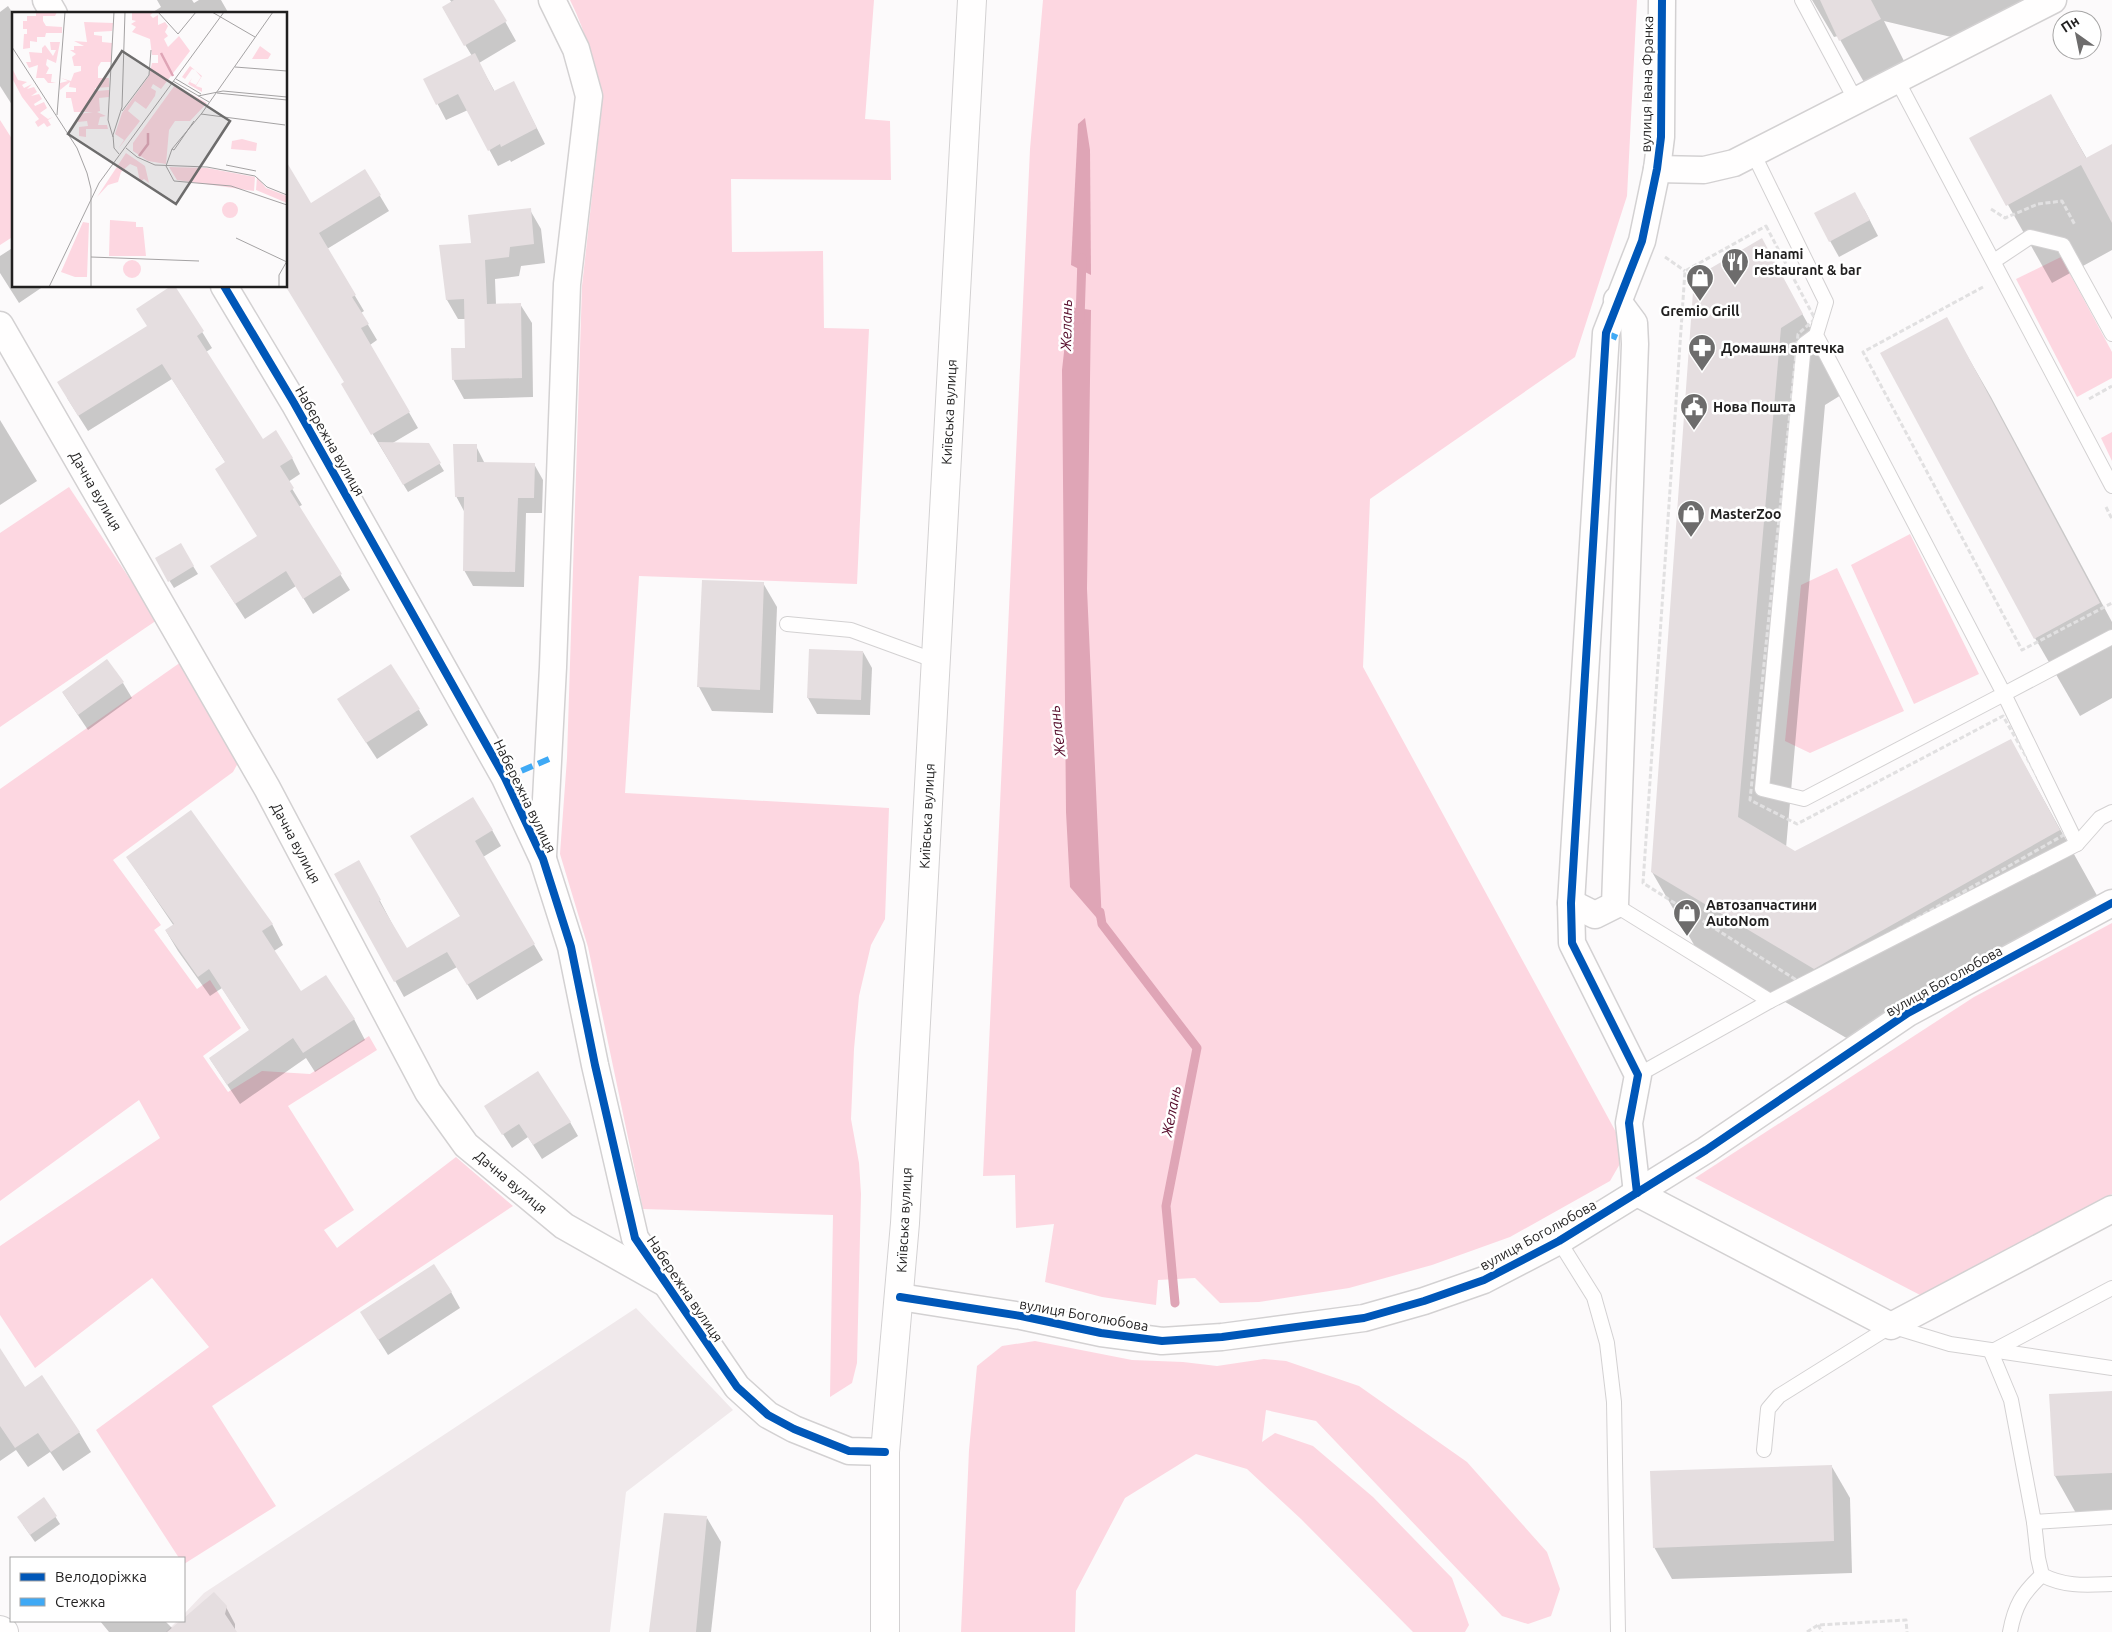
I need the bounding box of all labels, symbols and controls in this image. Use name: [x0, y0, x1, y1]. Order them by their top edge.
north arrow: [2052, 10, 2102, 60]
inset map: [12, 12, 288, 288]
text: Пн: [2058, 12, 2082, 36]
street label: вулиця Івана Франка: [1638, 16, 1656, 152]
place label: Hanami restaurant & bar: [1754, 246, 1862, 278]
restaurant icon: Hanami restaurant & bar: [1720, 247, 1750, 286]
shop icon: Gremio Grill: [1685, 263, 1715, 302]
water label: Желань: [1057, 299, 1075, 352]
place label: Gremio Grill: [1661, 303, 1739, 319]
pharmacy icon: Домашня аптечка: [1687, 333, 1717, 372]
place label: Домашня аптечка: [1721, 340, 1844, 356]
street label: Київська вулиця: [938, 359, 960, 465]
street label: Набережна вулиця: [292, 383, 368, 499]
public building icon: Нова Пошта: [1679, 392, 1709, 431]
place label: Нова Пошта: [1713, 399, 1796, 415]
street label: Дачна вулиця: [67, 448, 125, 534]
shop icon: MasterZoo: [1676, 499, 1706, 538]
place label: MasterZoo: [1710, 506, 1781, 522]
water label: Желань: [1045, 704, 1069, 759]
street label: Набережна вулиця: [491, 737, 559, 855]
street label: Київська вулиця: [916, 763, 938, 869]
street label: Дачна вулиця: [268, 800, 324, 886]
place label: Автозапчастини AutoNom: [1706, 897, 1817, 929]
shop icon: Автозапчастини AutoNom: [1672, 898, 1702, 937]
street label: вулиця Боголюбова: [1883, 942, 2005, 1020]
water label: Желань: [1158, 1084, 1184, 1139]
street label: Дачна вулиця: [472, 1147, 550, 1217]
street label: Київська вулиця: [893, 1167, 915, 1273]
street label: вулиця Боголюбова: [1477, 1196, 1599, 1274]
street label: Набережна вулиця: [644, 1233, 726, 1345]
street label: вулиця Боголюбова: [1018, 1296, 1150, 1334]
legend: [10, 1557, 185, 1622]
text: Велодоріжка: [55, 1568, 147, 1585]
text: Стежка: [55, 1593, 105, 1610]

